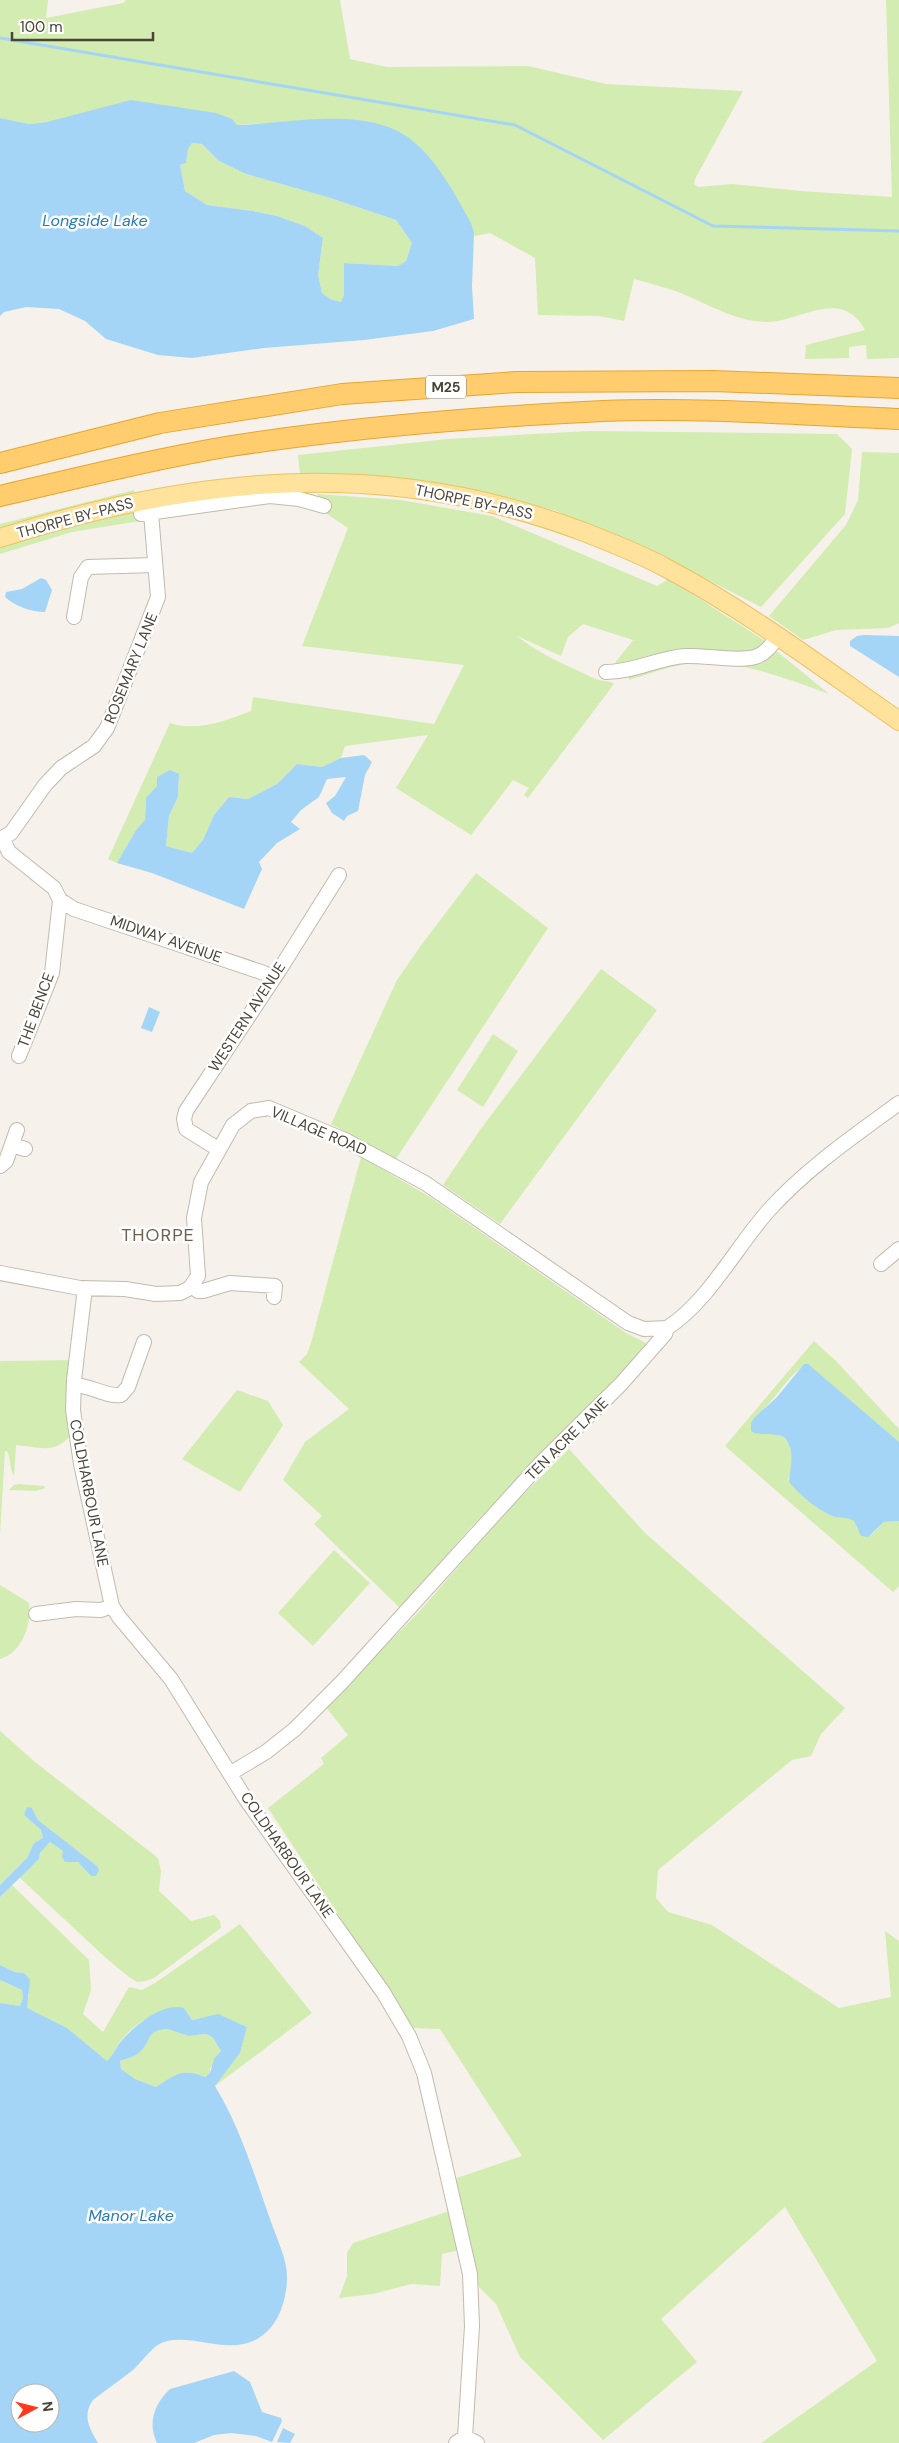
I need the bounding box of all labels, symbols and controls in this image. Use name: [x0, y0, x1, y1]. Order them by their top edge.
scale bar: [12, 10, 154, 42]
text: 100 m: [20, 17, 63, 37]
water label: Longside Lake: [42, 210, 148, 231]
road number: M25: [426, 376, 466, 398]
street label: THORPE BY-PASS: [413, 480, 535, 524]
street label: THORPE BY-PASS: [15, 493, 136, 543]
street label: ROSEMARY LANE: [100, 609, 162, 727]
street label: MIDWAY AVENUE: [108, 911, 224, 967]
street label: WESTERN AVENUE: [204, 958, 290, 1076]
street label: THE BENCE: [13, 970, 59, 1050]
street label: VILLAGE ROAD: [268, 1102, 370, 1160]
district label: THORPE: [121, 1223, 195, 1247]
street label: TEN ACRE LANE: [521, 1393, 613, 1485]
street label: COLDHARBOUR LANE: [65, 1418, 113, 1568]
street label: COLDHARBOUR LANE: [236, 1788, 338, 1922]
water label: Manor Lake: [88, 2205, 174, 2226]
north arrow: [10, 2383, 60, 2433]
text: N: [38, 2400, 57, 2413]

